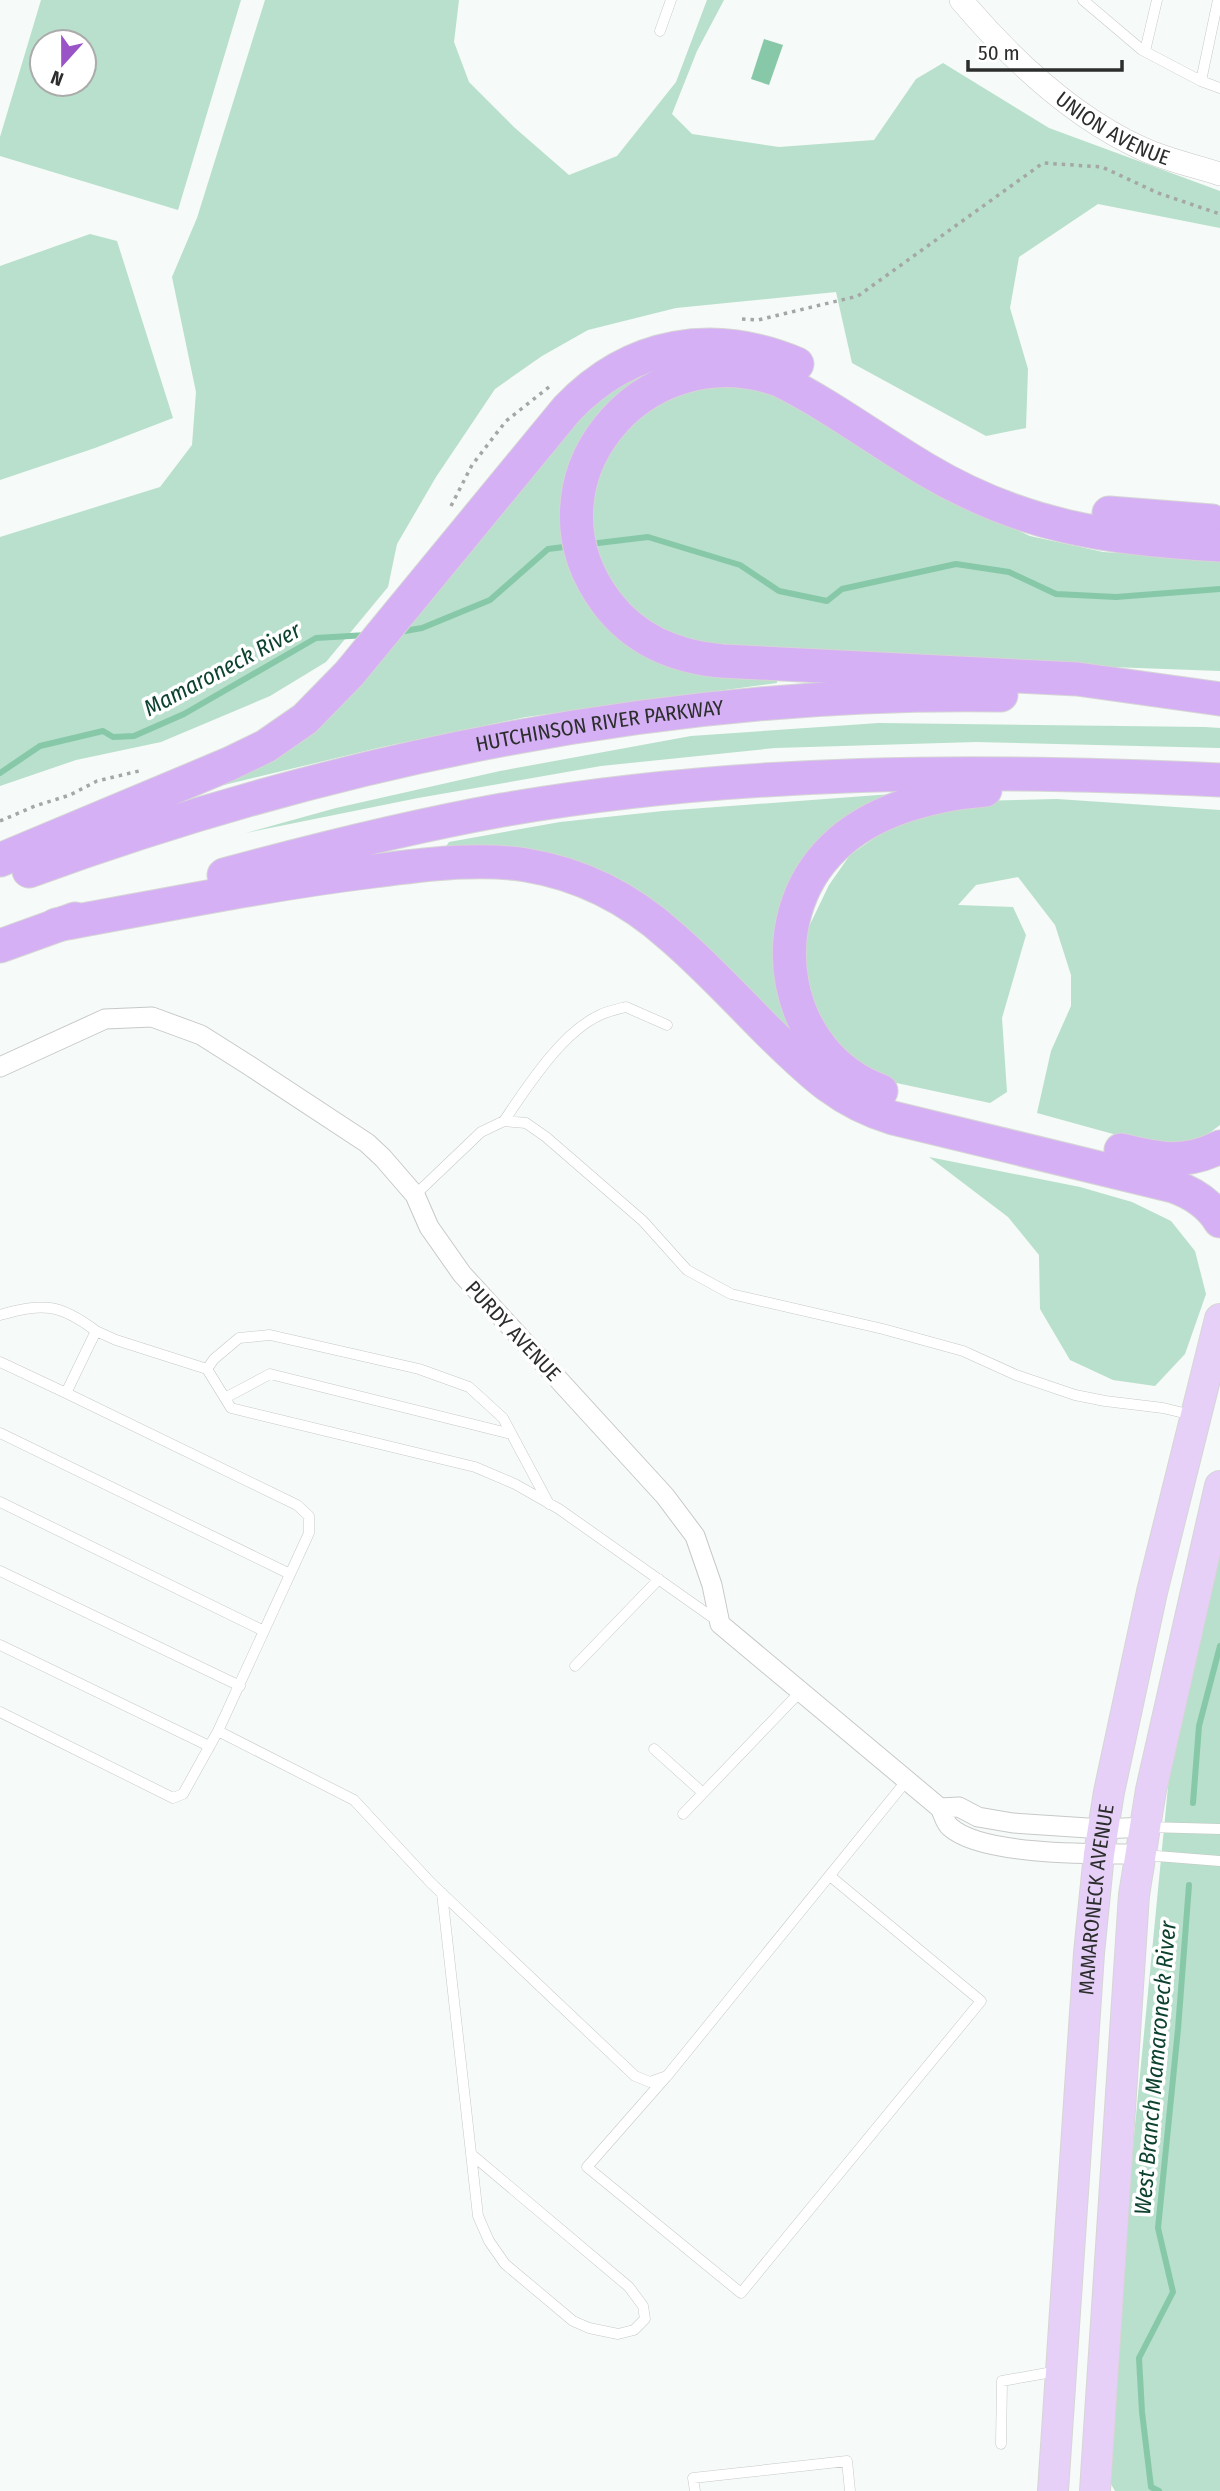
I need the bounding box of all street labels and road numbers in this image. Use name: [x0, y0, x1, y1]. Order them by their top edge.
street label: UNION AVENUE: [1050, 86, 1173, 171]
street label: HUTCHINSON RIVER PARKWAY: [473, 694, 725, 758]
street label: PURDY AVENUE: [460, 1275, 566, 1387]
street label: MAMARONECK AVENUE: [1073, 1802, 1120, 1996]

